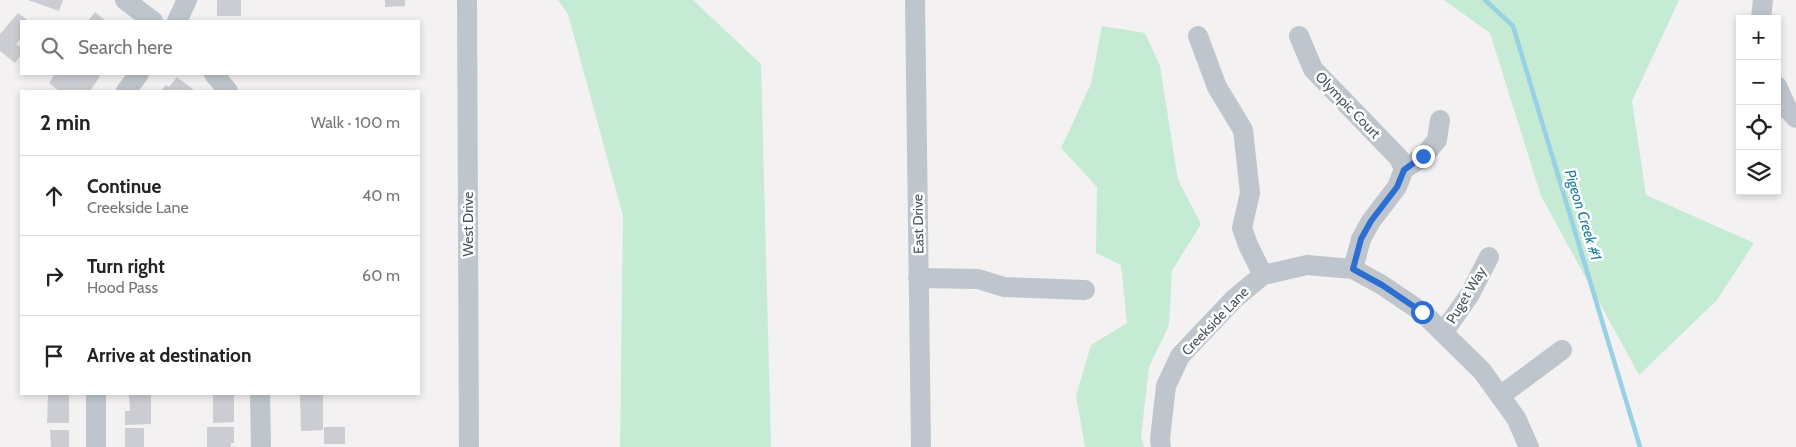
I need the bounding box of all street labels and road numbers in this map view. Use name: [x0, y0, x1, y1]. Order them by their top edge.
street label: Olympic Court: [1312, 68, 1385, 142]
street label: West Drive: [459, 192, 477, 256]
street label: East Drive: [908, 194, 928, 254]
street label: Puget Way: [1442, 263, 1490, 327]
street label: Creekside Lane: [1178, 283, 1252, 359]

